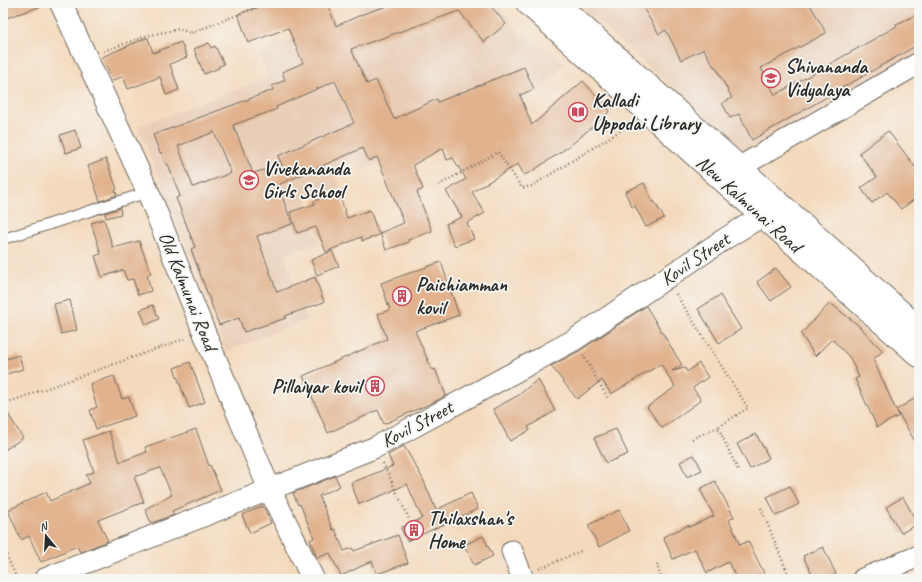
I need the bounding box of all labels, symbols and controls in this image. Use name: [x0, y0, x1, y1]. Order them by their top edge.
place label: Shivananda Vidyalaya: [785, 54, 869, 103]
school or university icon: Shivananda Vidyalaya: [760, 67, 782, 89]
place label: Kalladi Uppodai Library: [592, 88, 702, 136]
library icon: Kalladi Uppodai Library: [567, 101, 589, 123]
street label: New Kalmunai Road: [691, 150, 809, 260]
place label: Vivekananda Girls School: [263, 156, 351, 204]
school or university icon: Vivekananda Girls School: [238, 169, 260, 191]
street label: Kovil Street: [656, 226, 736, 291]
street label: Old Kalmunai Road: [153, 228, 224, 357]
place label: Paichiamman kovil: [416, 272, 508, 320]
building icon: Paichiamman kovil: [391, 285, 413, 307]
place label: Pillaiyar kovil: [272, 374, 365, 399]
building icon: Pillaiyar kovil: [364, 375, 386, 397]
street label: Kovil Street: [377, 394, 459, 453]
place label: Thilaxshan's Home: [428, 506, 515, 554]
north arrow: [26, 516, 66, 556]
text: N: [38, 518, 50, 534]
building icon: Thilaxshan's Home: [403, 519, 425, 541]

